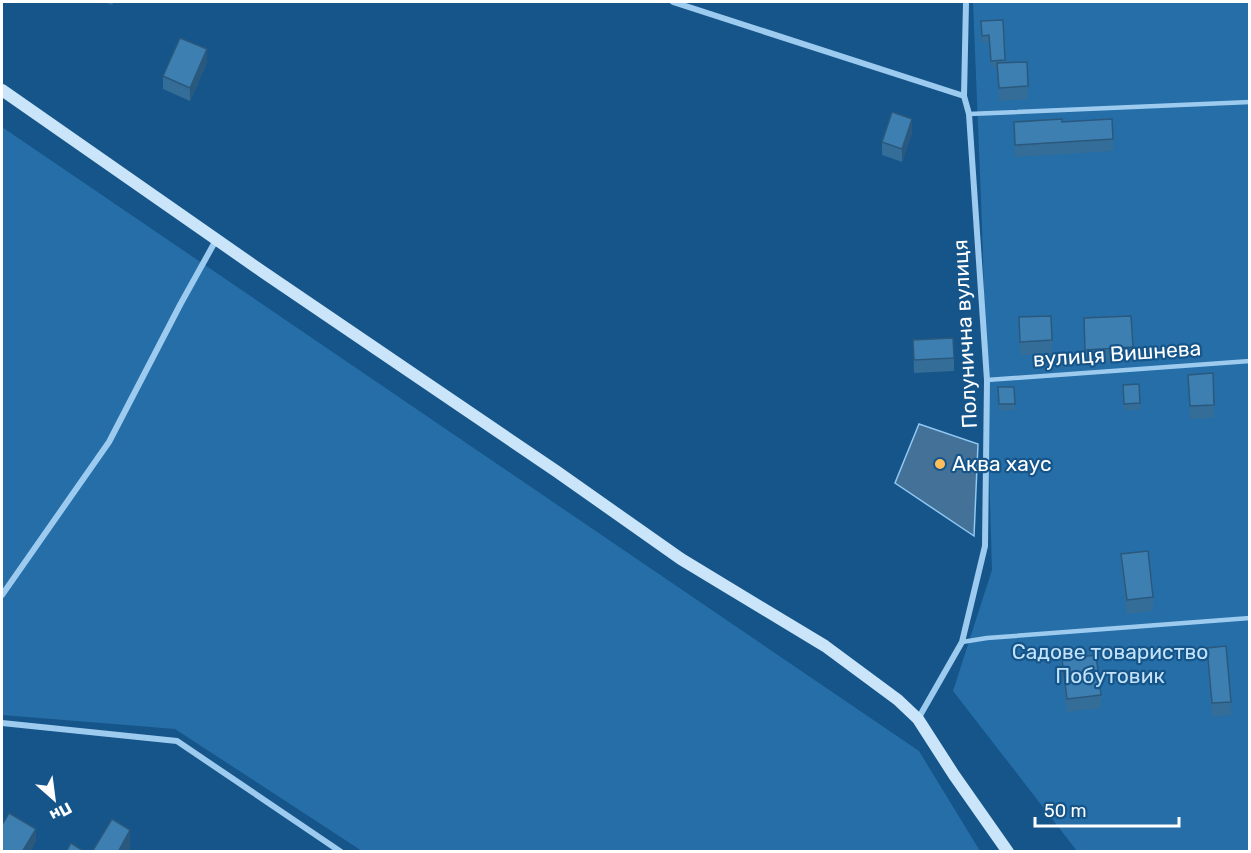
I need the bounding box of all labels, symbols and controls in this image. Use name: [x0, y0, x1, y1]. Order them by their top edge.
street label: Полунична вулиця: [947, 239, 982, 429]
street label: вулиця Вишнева: [1032, 335, 1202, 372]
place label: Аква хаус: [952, 451, 1051, 476]
marker: Аква хаус: [933, 457, 947, 471]
park label: Садове товариство Побутовик: [1012, 639, 1208, 688]
north arrow: [24, 769, 84, 829]
scale bar: [1035, 790, 1179, 828]
text: Пн: [47, 798, 75, 825]
text: 50 m: [1044, 800, 1087, 822]

